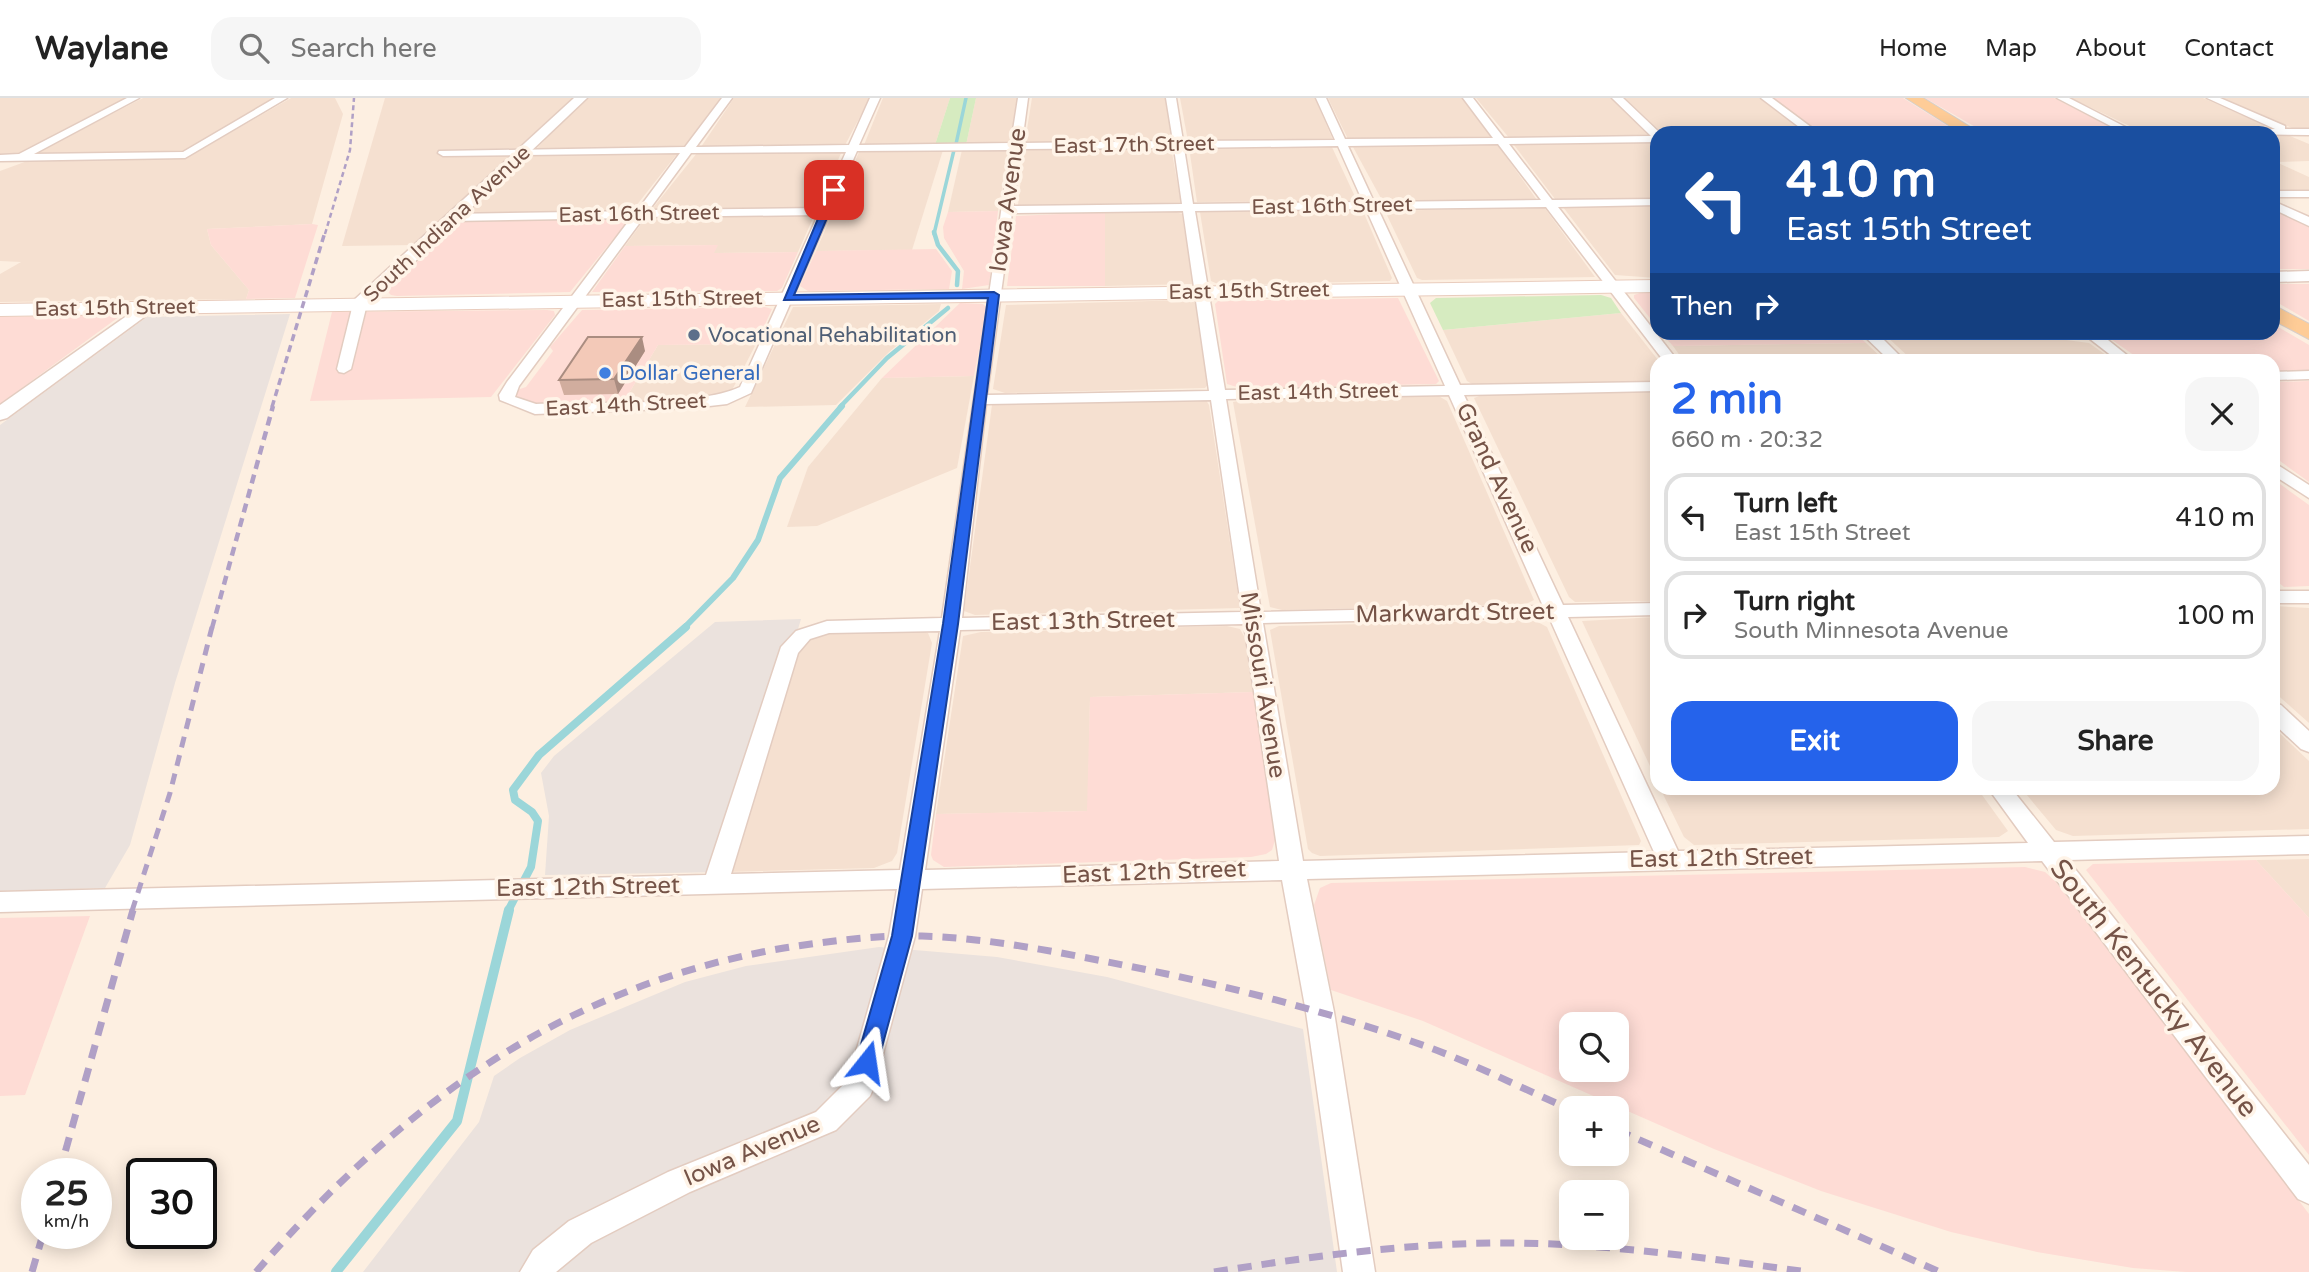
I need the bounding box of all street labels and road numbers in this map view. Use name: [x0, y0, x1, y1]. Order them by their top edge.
street label: Iowa Avenue: [984, 126, 1032, 274]
street label: East 17th Street: [1053, 131, 1215, 159]
street label: South Indiana Avenue: [358, 140, 536, 308]
street label: East 16th Street: [1251, 192, 1413, 220]
street label: East 16th Street: [558, 200, 720, 228]
street label: East 15th Street: [1168, 277, 1330, 305]
street label: East 15th Street: [601, 285, 763, 313]
street label: East 15th Street: [34, 294, 196, 322]
street label: East 14th Street: [1237, 378, 1399, 406]
street label: East 14th Street: [545, 388, 707, 422]
street label: Grand Avenue: [1449, 398, 1545, 558]
street label: Missouri Avenue: [1234, 590, 1292, 780]
street label: Markwardt Street: [1355, 597, 1555, 629]
street label: East 13th Street: [991, 605, 1175, 637]
street label: East 12th Street: [1629, 842, 1813, 874]
street label: South Kentucky Avenue: [2043, 852, 2265, 1124]
street label: East 12th Street: [1061, 854, 1247, 890]
street label: East 12th Street: [496, 871, 680, 903]
street label: Iowa Avenue: [679, 1109, 825, 1193]

